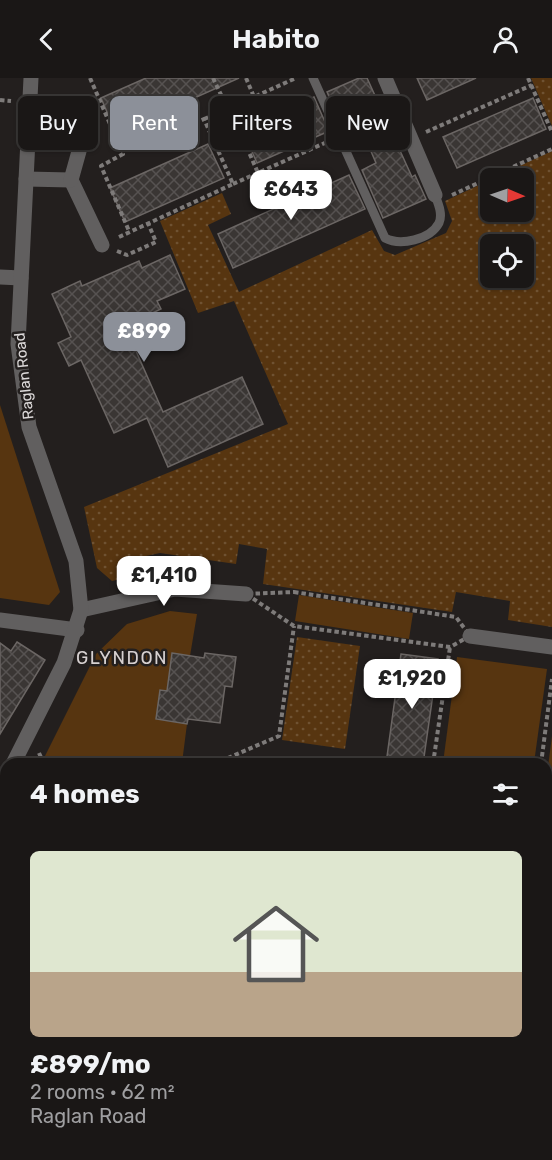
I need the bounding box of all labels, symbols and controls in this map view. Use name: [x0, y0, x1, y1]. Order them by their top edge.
icon: back: [30, 23, 63, 56]
text: Habito: [232, 23, 320, 55]
icon: person: [489, 23, 522, 56]
chip: Buy: [18, 96, 98, 150]
chip: Rent: [110, 96, 198, 150]
chip: Filters: [210, 96, 314, 150]
chip: New: [326, 96, 410, 150]
north arrow: [480, 168, 534, 222]
map controls: [480, 168, 534, 288]
pin: £643: [255, 170, 327, 221]
text: £643: [264, 177, 318, 201]
button: locate: [480, 234, 534, 288]
pin: £899: [108, 312, 180, 363]
text: £899: [117, 319, 171, 343]
street label: Raglan Road: [10, 332, 38, 420]
pin: £1,410: [115, 556, 213, 607]
text: £1,410: [131, 563, 197, 587]
district label: GLYNDON: [76, 647, 168, 669]
pin: £1,920: [363, 659, 461, 710]
text: £1,920: [378, 666, 446, 690]
icon: filters: [489, 778, 522, 811]
text: 4 homes: [30, 779, 140, 810]
icon: home: [222, 890, 330, 998]
text: £899/mo: [30, 1049, 151, 1080]
text: 2 rooms · 62 m²: [30, 1080, 175, 1104]
text: Raglan Road: [30, 1104, 146, 1128]

